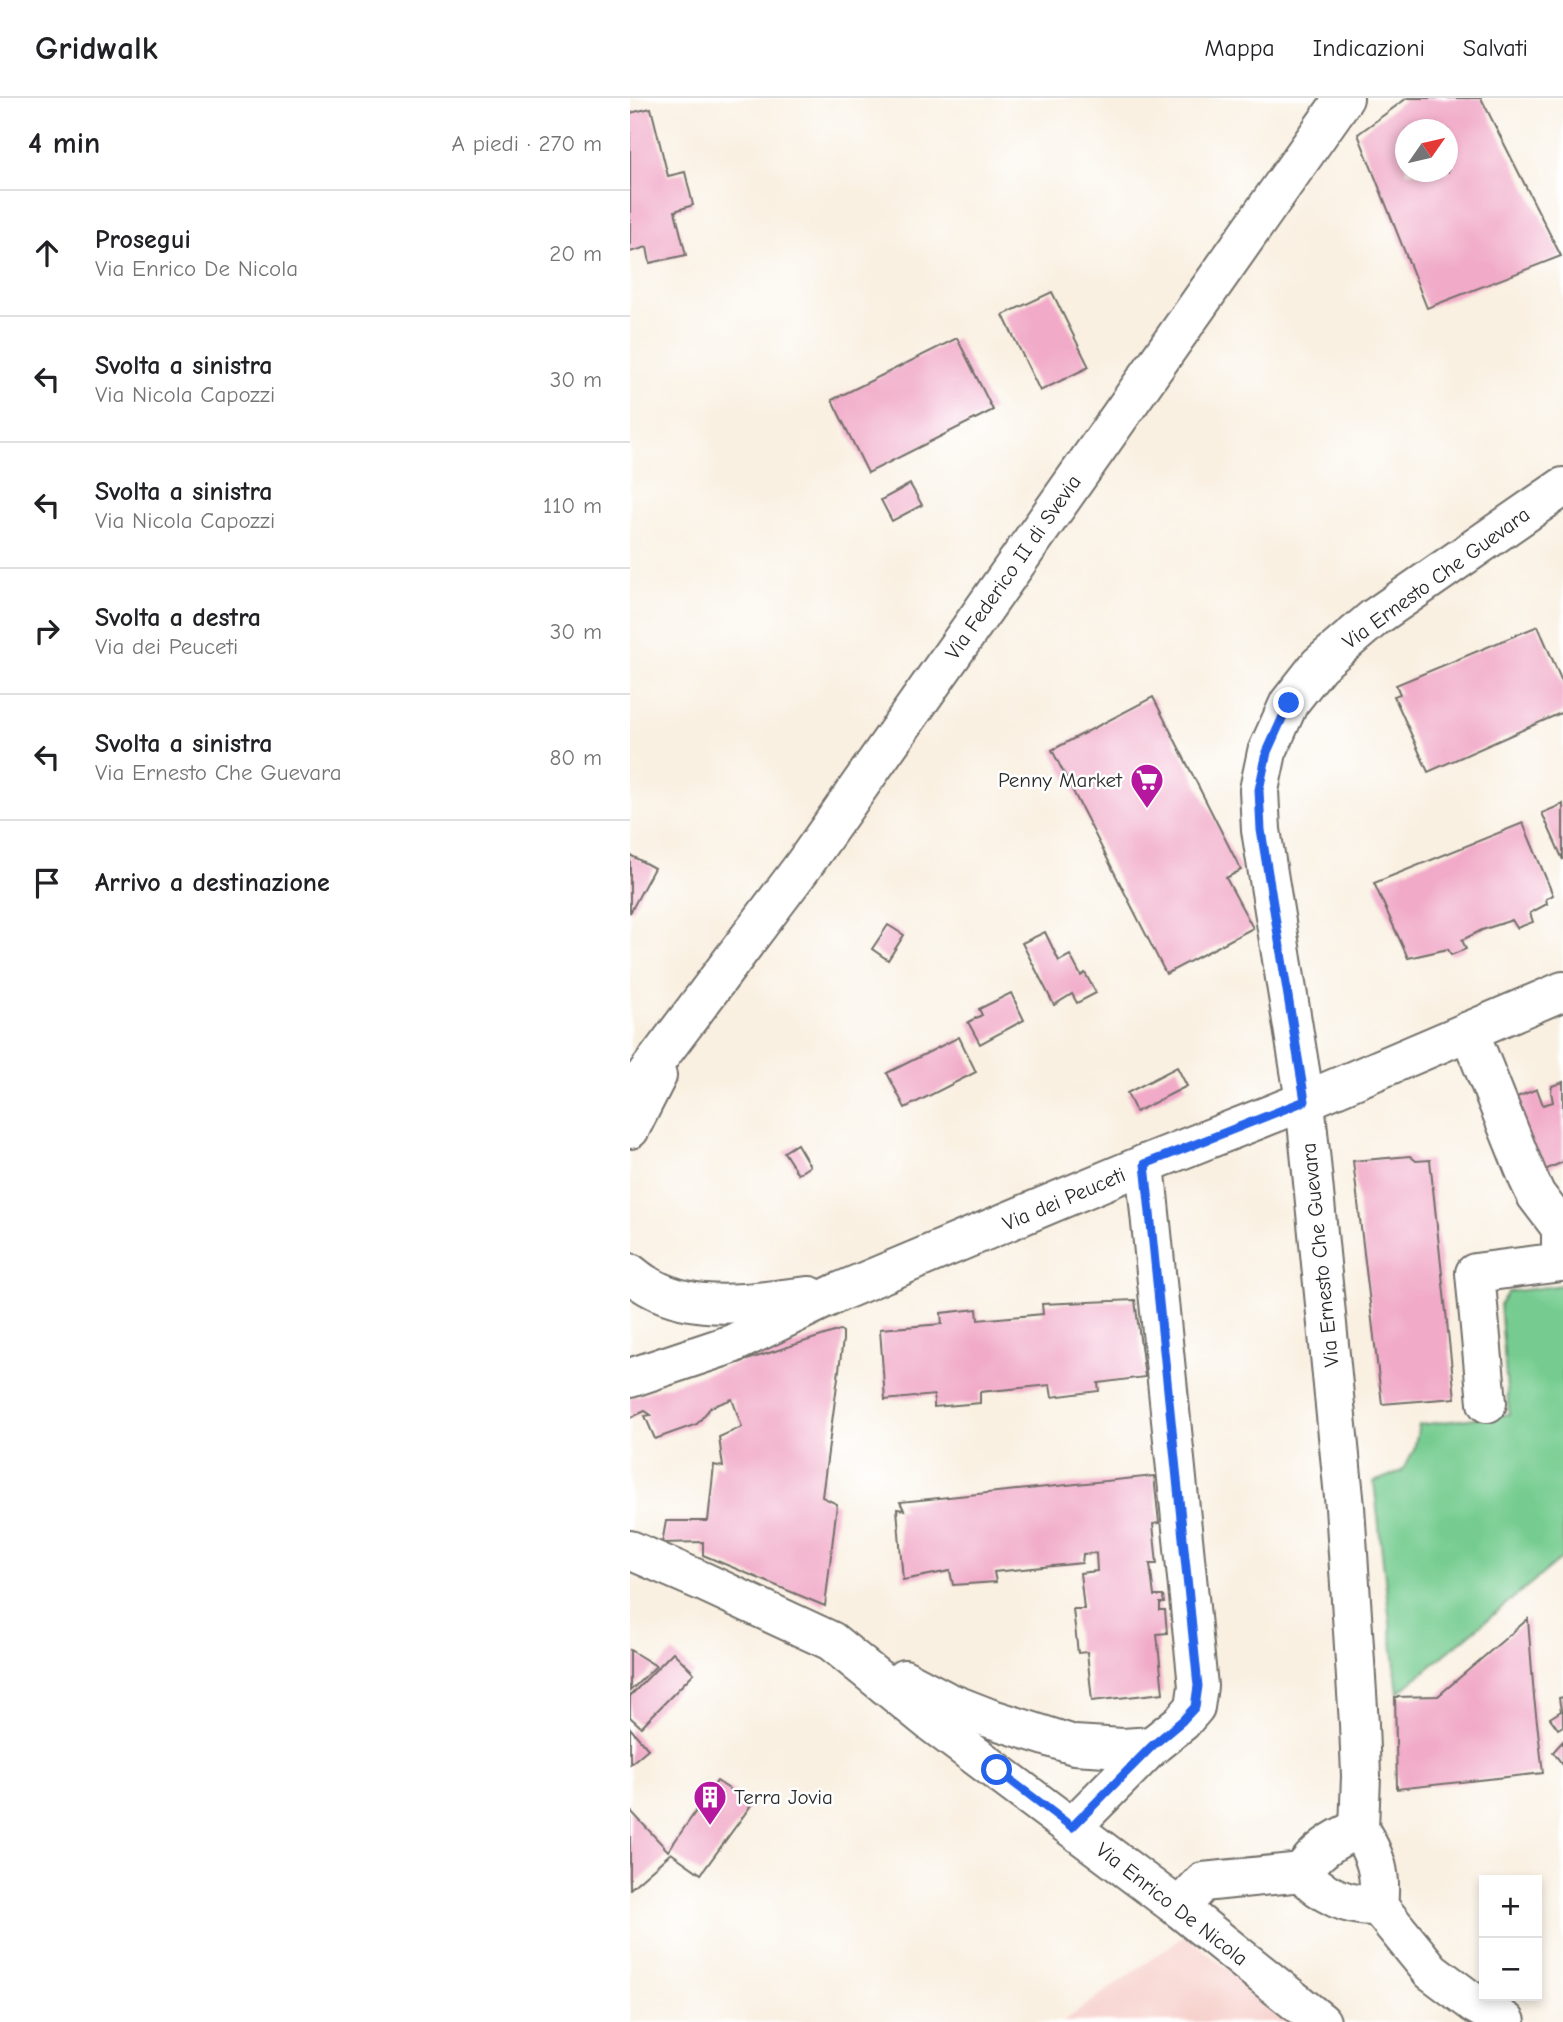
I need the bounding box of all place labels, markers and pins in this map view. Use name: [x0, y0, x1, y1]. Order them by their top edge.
supermarket icon: Penny Market: [1128, 761, 1166, 810]
place label: Penny Market: [998, 768, 1123, 792]
building icon: Terra Jovia: [691, 1778, 729, 1827]
place label: Terra Jovia: [734, 1785, 833, 1809]

